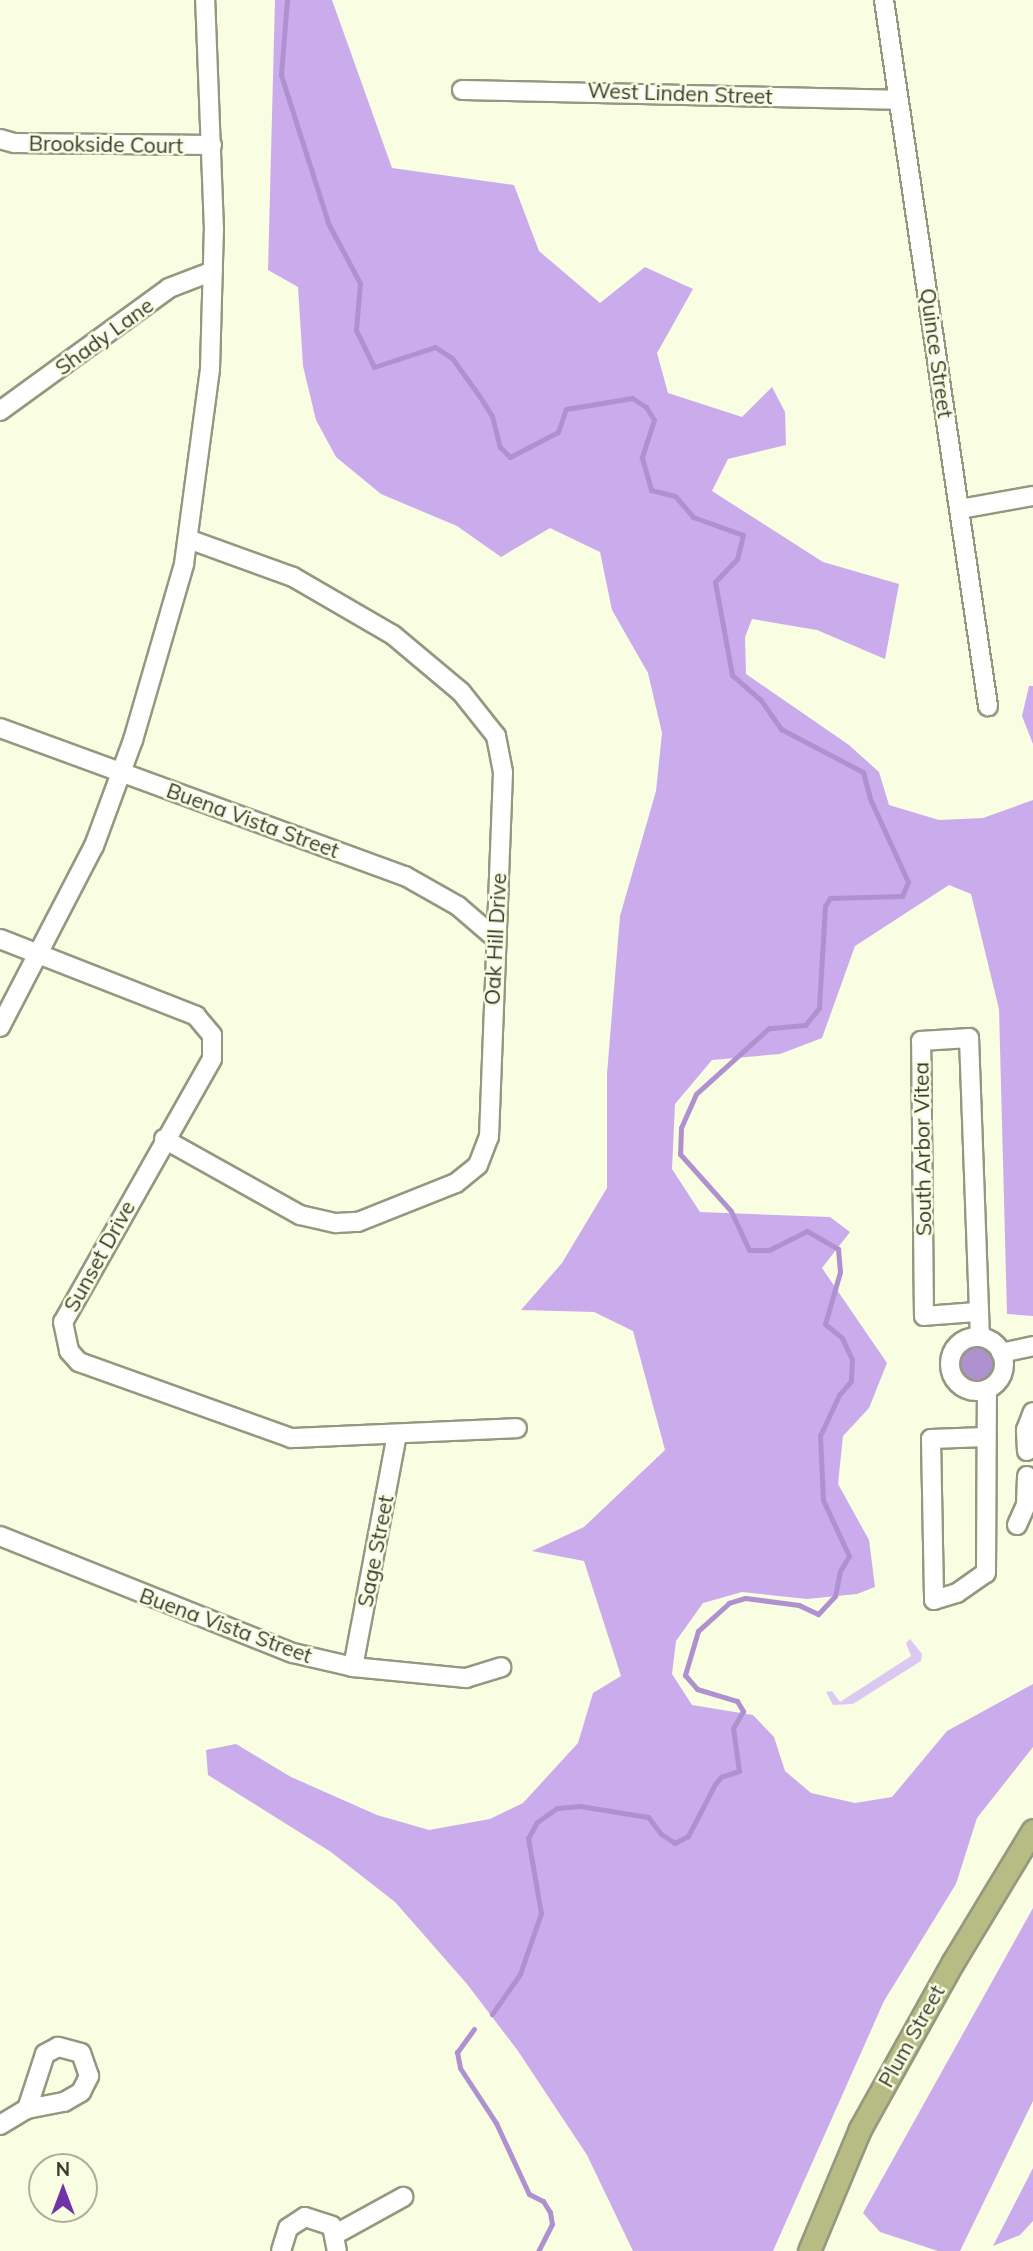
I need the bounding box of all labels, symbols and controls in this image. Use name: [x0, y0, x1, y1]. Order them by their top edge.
street label: West Linden Street: [587, 77, 773, 109]
street label: Brookside Court: [29, 130, 183, 158]
street label: Quince Street: [915, 286, 959, 420]
street label: Shady Lane: [50, 292, 158, 380]
street label: Buena Vista Street: [163, 777, 343, 863]
street label: Oak Hill Drive: [479, 872, 511, 1006]
street label: South Arbor Vitea: [908, 1062, 936, 1236]
street label: Sunset Drive: [58, 1196, 140, 1316]
street label: Sage Street: [352, 1493, 398, 1609]
street label: Buena Vista Street: [136, 1582, 316, 1668]
street label: Plum Street: [873, 1981, 949, 2091]
north arrow: [28, 2153, 98, 2223]
text: N: [56, 2157, 70, 2181]

